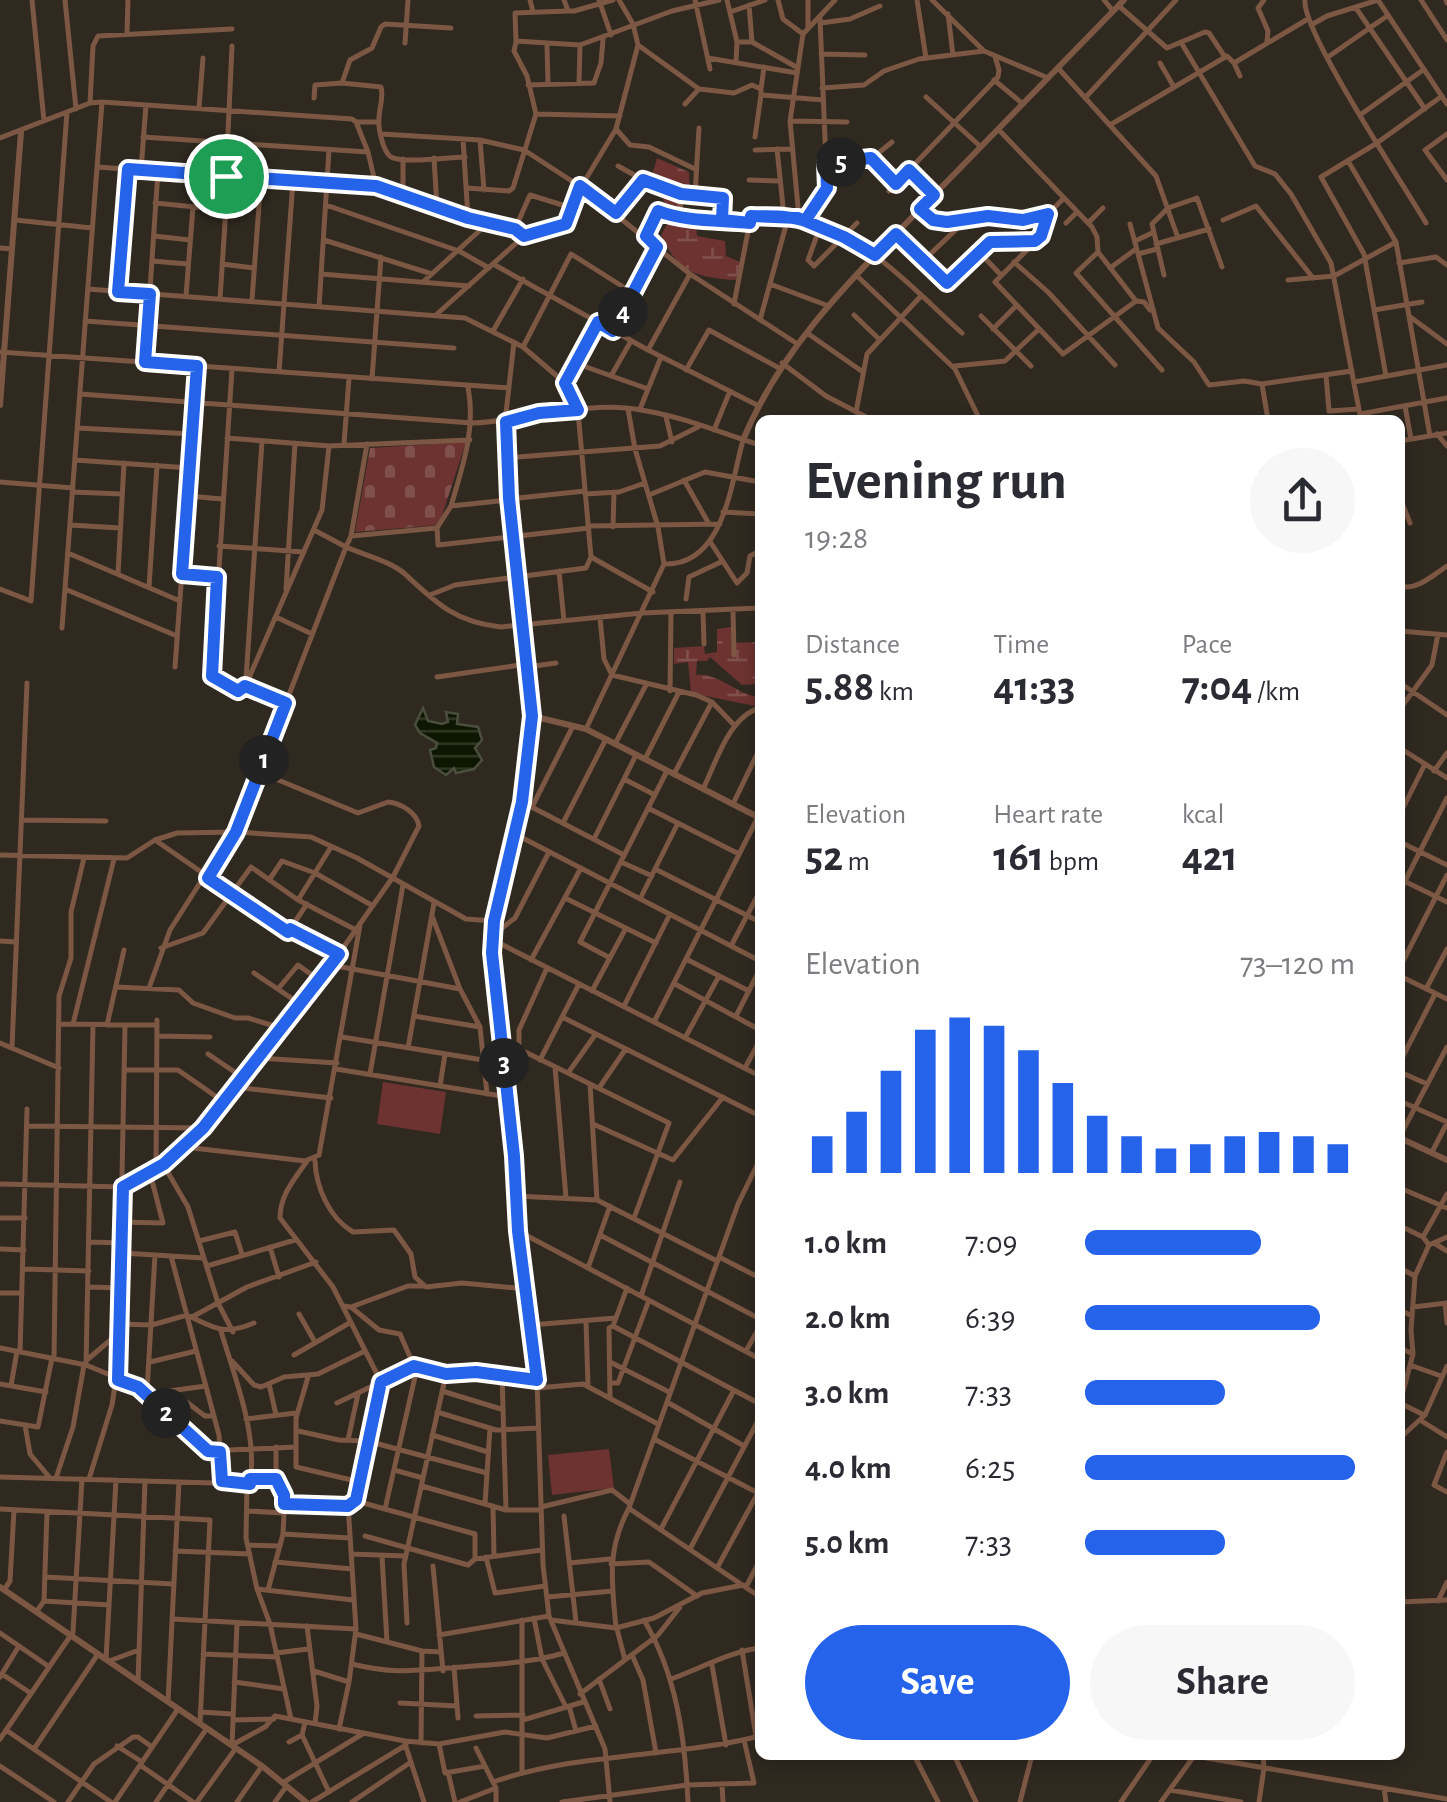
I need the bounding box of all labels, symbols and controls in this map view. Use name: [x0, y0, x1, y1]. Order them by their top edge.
pin: [184, 134, 269, 219]
pin: 5: [816, 137, 866, 187]
text: 5: [835, 148, 847, 176]
icon: arrive: [199, 149, 254, 204]
pin: 4: [598, 287, 648, 337]
text: 4: [616, 298, 630, 326]
button: share: [1250, 448, 1355, 553]
text: Evening run: [805, 454, 1067, 509]
text: 19:28: [805, 522, 868, 554]
text: Distance: [805, 631, 900, 659]
text: Time: [993, 631, 1049, 659]
text: Pace: [1182, 631, 1232, 659]
text: 5.88: [805, 666, 874, 708]
text: 41:33: [993, 666, 1075, 708]
text: 7:04: [1182, 666, 1252, 708]
text: km: [874, 678, 914, 706]
text: /km: [1252, 678, 1300, 706]
pin: 1: [239, 735, 289, 785]
text: 1: [259, 746, 269, 774]
text: Elevation: [805, 801, 906, 829]
text: Heart rate: [993, 801, 1103, 829]
text: kcal: [1182, 801, 1224, 829]
text: 52: [805, 836, 843, 878]
text: 161: [993, 836, 1044, 878]
text: 421: [1182, 836, 1238, 878]
text: m: [843, 848, 870, 876]
text: bpm: [1044, 848, 1099, 876]
text: Elevation: [805, 948, 921, 980]
text: 73–120 m: [1240, 948, 1355, 980]
pin: 3: [479, 1038, 529, 1088]
text: 3: [498, 1049, 510, 1077]
text: 1.0 km: [805, 1227, 887, 1259]
text: 7:09: [965, 1227, 1018, 1259]
text: 2.0 km: [805, 1302, 891, 1334]
text: 6:39: [965, 1302, 1016, 1334]
text: 3.0 km: [805, 1377, 889, 1409]
text: 7:33: [965, 1377, 1012, 1409]
pin: 2: [141, 1388, 191, 1438]
text: 2: [159, 1399, 173, 1427]
text: 4.0 km: [805, 1452, 892, 1484]
text: 6:25: [965, 1452, 1015, 1484]
text: 5.0 km: [805, 1527, 889, 1559]
text: 7:33: [965, 1527, 1012, 1559]
button: Save: [805, 1625, 1070, 1740]
button: Share: [1090, 1625, 1355, 1740]

